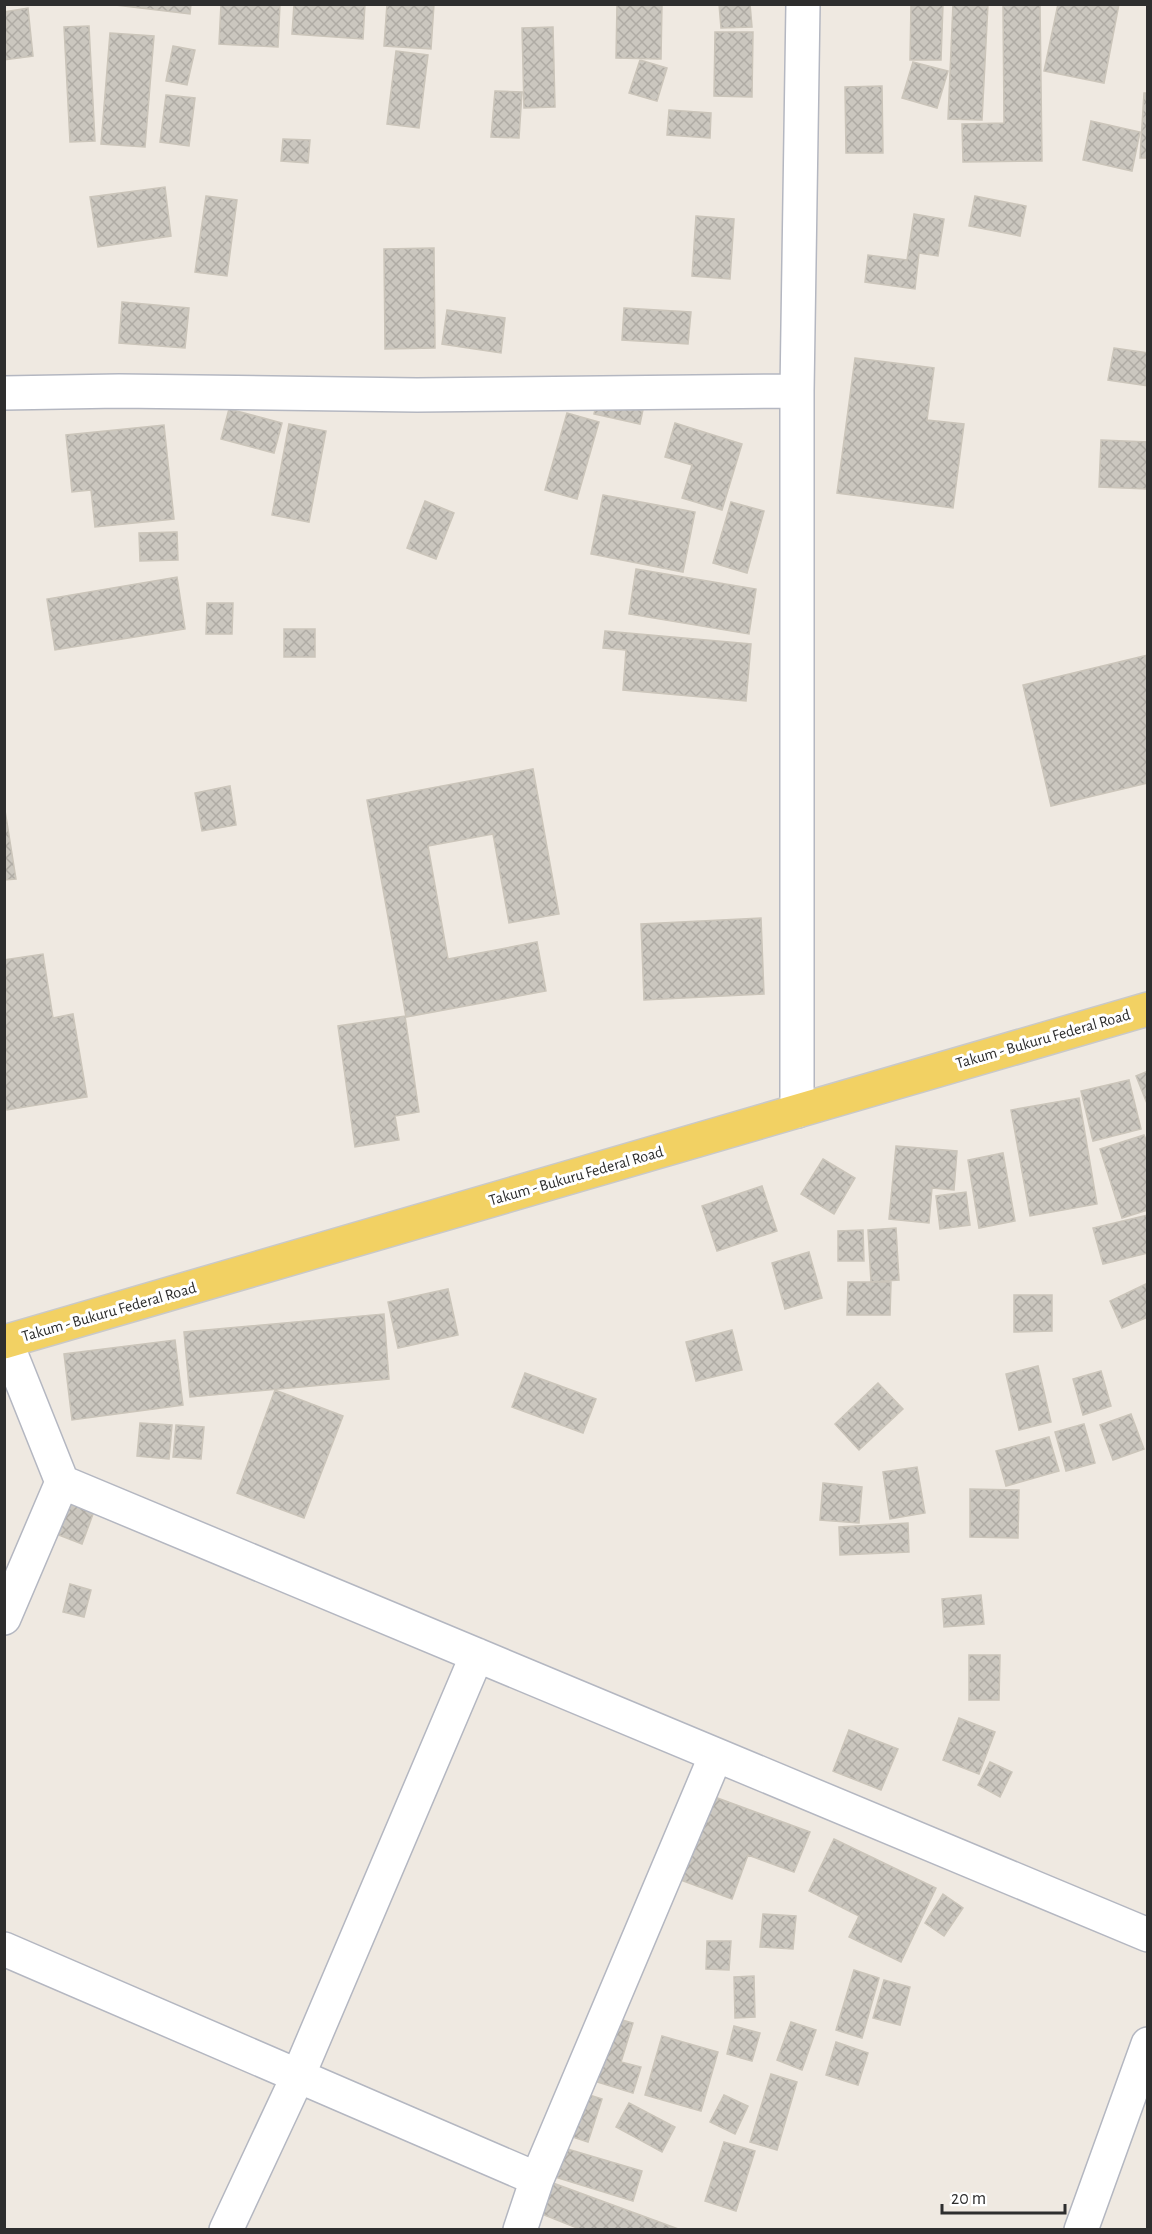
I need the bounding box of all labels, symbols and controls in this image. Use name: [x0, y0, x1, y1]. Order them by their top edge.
street label: Takum - Bukuru Federal Road: [954, 1006, 1132, 1072]
street label: Takum - Bukuru Federal Road: [487, 1143, 665, 1209]
street label: Takum - Bukuru Federal Road: [20, 1279, 198, 1345]
scale bar: [942, 2177, 1065, 2215]
text: 20 m: [951, 2190, 986, 2208]

